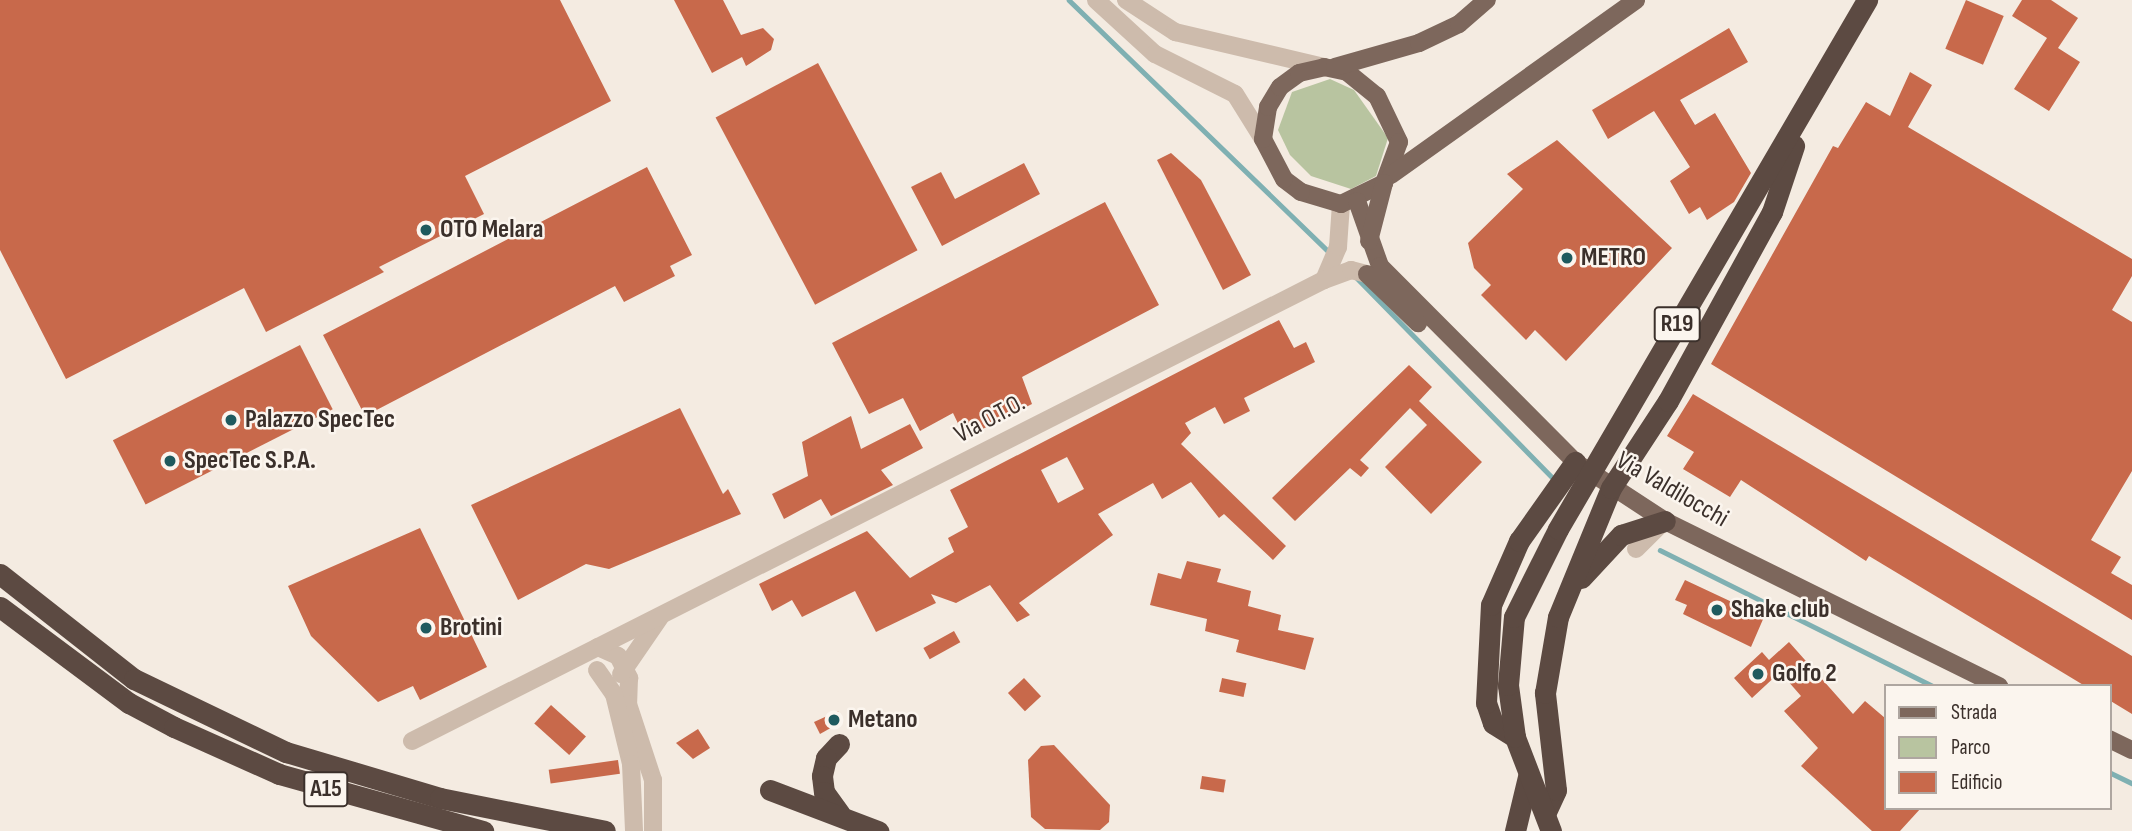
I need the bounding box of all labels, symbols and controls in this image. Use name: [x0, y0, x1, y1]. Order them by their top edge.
place label: OTO Melara: [440, 214, 543, 246]
marker: OTO Melara: [418, 222, 434, 238]
place label: METRO: [1581, 242, 1646, 274]
marker: METRO: [1559, 250, 1575, 266]
road number: R19: [1652, 304, 1702, 344]
street label: Via O.T.O.: [949, 387, 1031, 451]
place label: Palazzo SpecTec: [245, 404, 395, 436]
marker: Palazzo SpecTec: [223, 412, 239, 428]
place label: SpecTec S.P.A.: [184, 445, 316, 477]
street label: Via Valdilocchi: [1610, 445, 1734, 535]
marker: SpecTec S.P.A.: [162, 453, 178, 469]
place label: Shake club: [1731, 594, 1829, 626]
marker: Shake club: [1709, 602, 1725, 618]
place label: Brotini: [440, 612, 502, 644]
marker: Brotini: [418, 620, 434, 636]
place label: Golfo 2: [1772, 658, 1837, 690]
marker: Golfo 2: [1750, 666, 1766, 682]
legend: [1884, 684, 2111, 810]
text: Strada: [1951, 700, 1997, 725]
place label: Metano: [848, 704, 918, 736]
marker: Metano: [826, 712, 842, 728]
text: Parco: [1951, 735, 1990, 760]
road number: A15: [303, 768, 349, 810]
text: Edificio: [1951, 770, 2002, 795]

